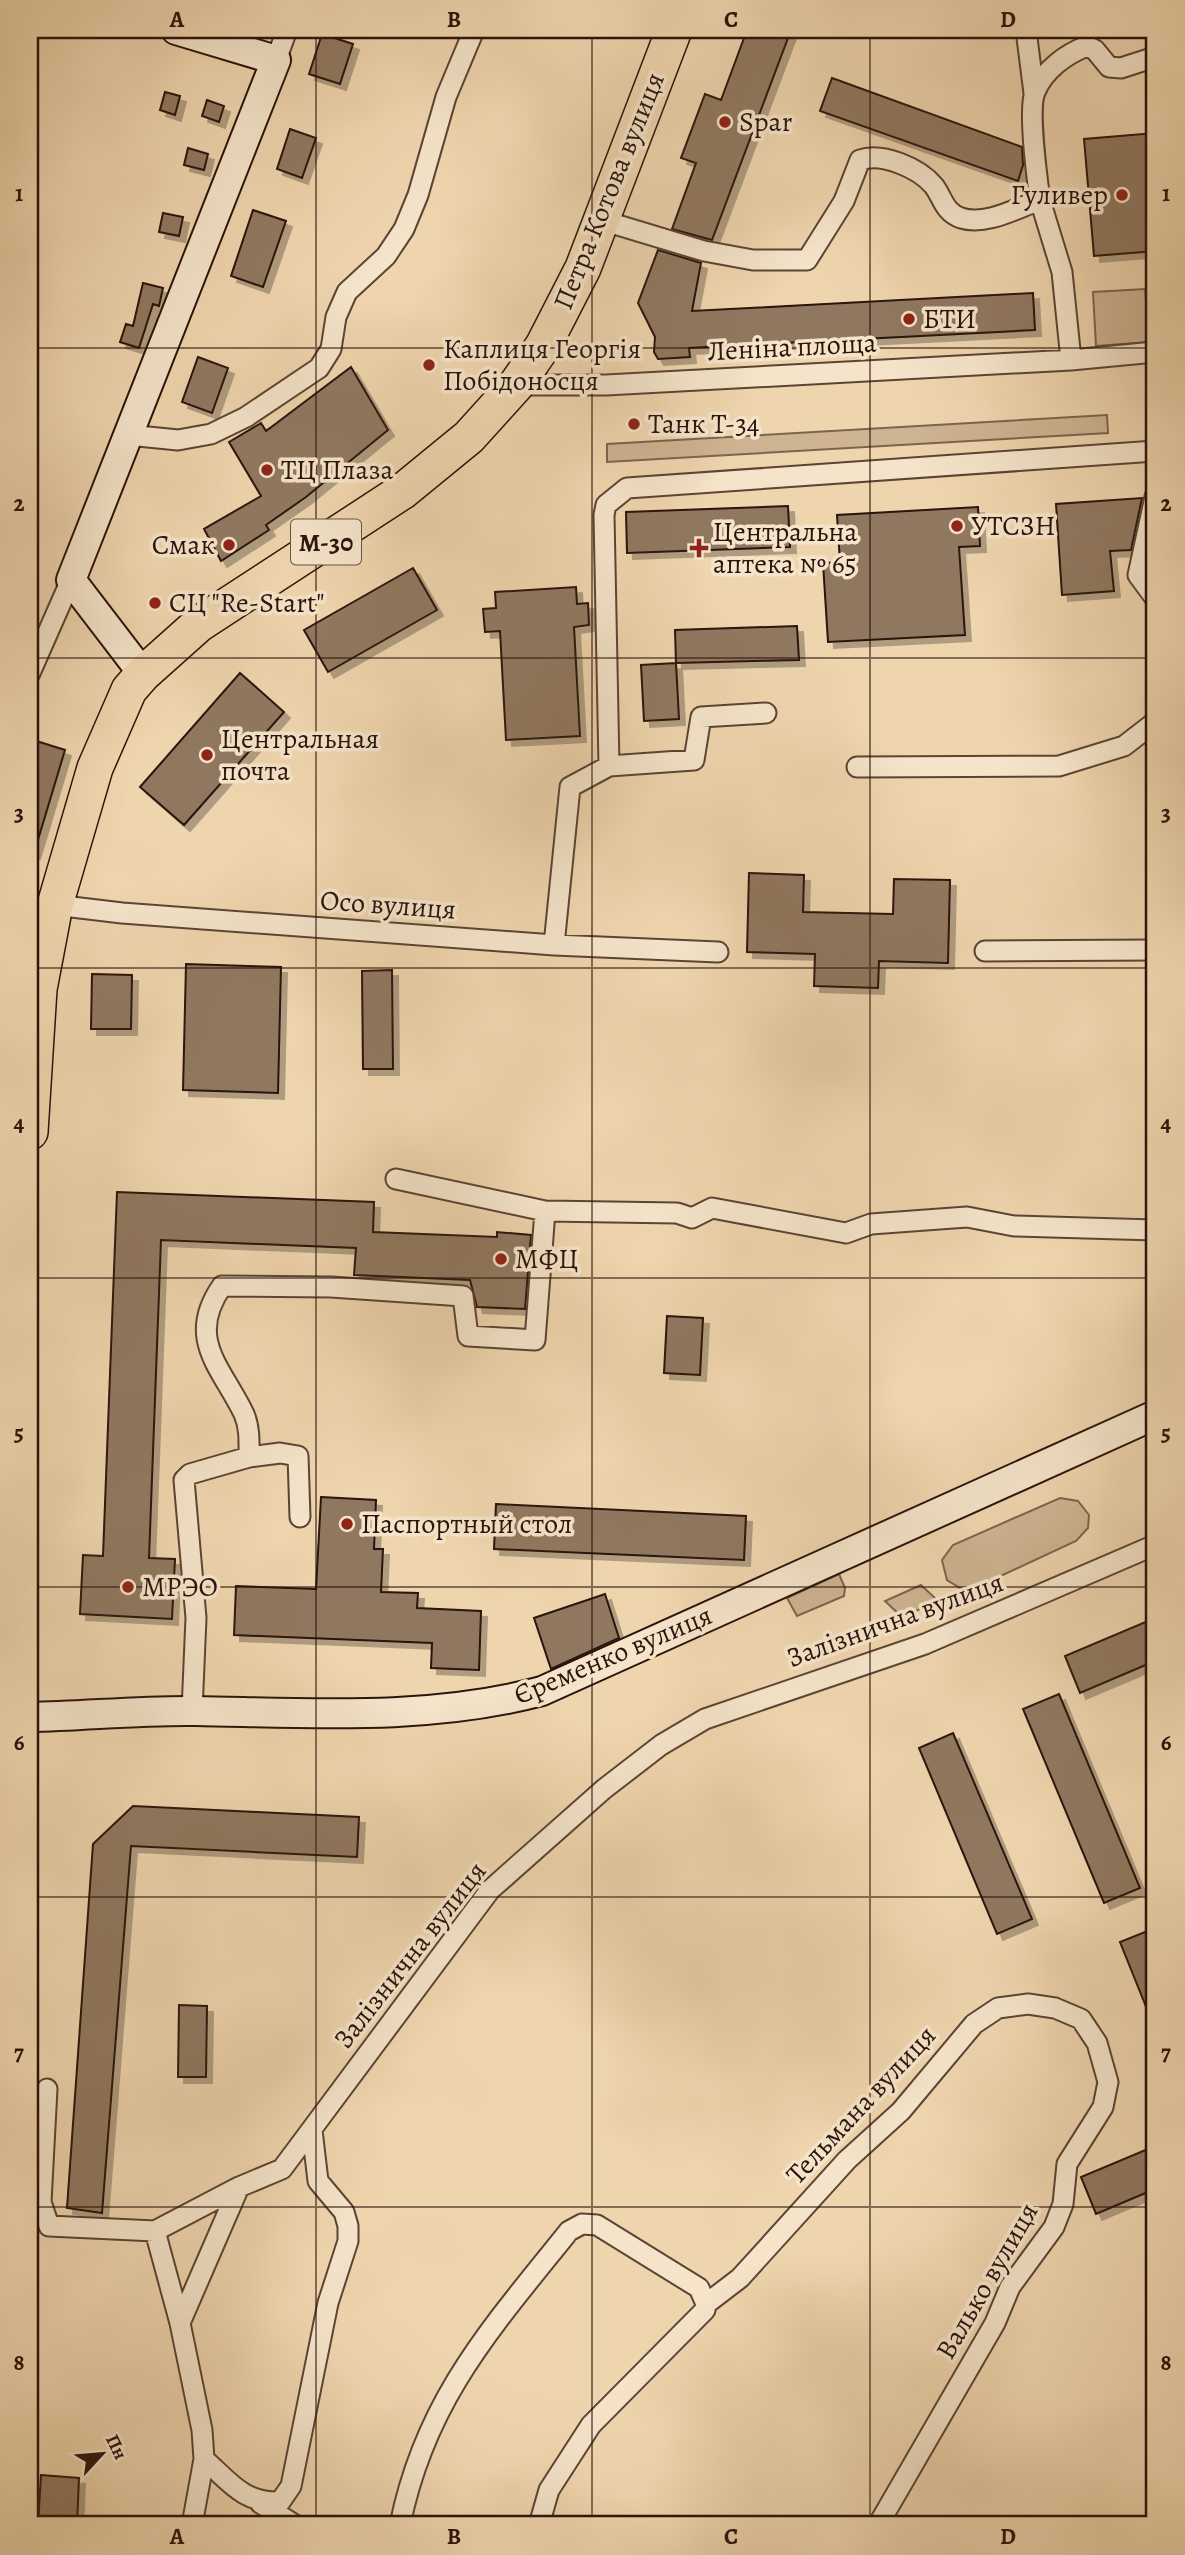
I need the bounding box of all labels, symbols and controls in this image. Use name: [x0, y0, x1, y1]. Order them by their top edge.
text: A: [169, 4, 185, 35]
text: B: [447, 4, 461, 35]
text: C: [724, 4, 738, 35]
text: D: [1000, 4, 1016, 35]
street label: Петра Котова вулиця: [544, 67, 674, 315]
place label: Spar: [739, 103, 793, 141]
marker: Spar: [717, 114, 733, 130]
place label: Гуливер: [1010, 176, 1108, 214]
text: 1: [15, 178, 23, 209]
text: 1: [1162, 178, 1170, 209]
marker: Гуливер: [1114, 187, 1130, 203]
place label: БТИ: [923, 300, 976, 338]
marker: БТИ: [901, 311, 917, 327]
street label: Леніна площа: [706, 324, 878, 370]
place label: Каплиця Георгія Побідоносця: [443, 330, 641, 400]
marker: Каплиця Георгія Побідоносця: [421, 357, 437, 373]
place label: Танк Т-34: [648, 405, 759, 443]
marker: Танк Т-34: [626, 416, 642, 432]
place label: ТЦ Плаза: [281, 451, 393, 489]
marker: ТЦ Плаза: [259, 462, 275, 478]
text: 2: [13, 488, 25, 519]
text: 2: [1160, 488, 1172, 519]
place label: УТСЗН: [971, 507, 1056, 545]
place label: Центральна аптека № 65: [713, 513, 857, 583]
marker: УТСЗН: [949, 518, 965, 534]
road number: М-30: [291, 520, 361, 564]
place label: Смак: [152, 526, 215, 564]
marker: Смак: [221, 537, 237, 553]
marker: Центральна аптека № 65: [691, 540, 707, 556]
place label: СЦ "Re-Start": [169, 584, 325, 622]
marker: СЦ "Re-Start": [147, 595, 163, 611]
place label: Центральная почта: [221, 720, 379, 790]
marker: Центральная почта: [199, 747, 215, 763]
text: 3: [14, 798, 24, 829]
text: 3: [1161, 798, 1171, 829]
street label: Осо вулиця: [319, 881, 457, 929]
text: 4: [14, 1108, 25, 1139]
text: 4: [1161, 1108, 1172, 1139]
place label: МФЦ: [515, 1240, 578, 1278]
marker: МФЦ: [493, 1251, 509, 1267]
text: 5: [14, 1417, 24, 1448]
text: 5: [1161, 1417, 1171, 1448]
place label: Паспортный стол: [361, 1505, 572, 1543]
marker: Паспортный стол: [339, 1516, 355, 1532]
street label: Залізнична вулиця: [781, 1563, 1009, 1677]
place label: МРЭО: [142, 1568, 218, 1606]
marker: МРЭО: [120, 1579, 136, 1595]
street label: Єременко вулиця: [508, 1596, 718, 1714]
text: 6: [14, 1727, 25, 1758]
text: 6: [1161, 1727, 1172, 1758]
street label: Залізнична вулиця: [325, 1854, 495, 2056]
street label: Тельмана вулиця: [777, 2017, 945, 2193]
text: 7: [14, 2037, 24, 2068]
text: 7: [1161, 2037, 1171, 2068]
street label: Валько вулиця: [927, 2196, 1047, 2366]
text: 8: [13, 2347, 25, 2378]
text: 8: [1160, 2347, 1172, 2378]
north arrow: [66, 2418, 136, 2488]
text: Пн: [99, 2430, 134, 2464]
text: A: [169, 2521, 185, 2552]
text: B: [447, 2521, 461, 2552]
text: C: [724, 2521, 738, 2552]
text: D: [1000, 2521, 1016, 2552]

